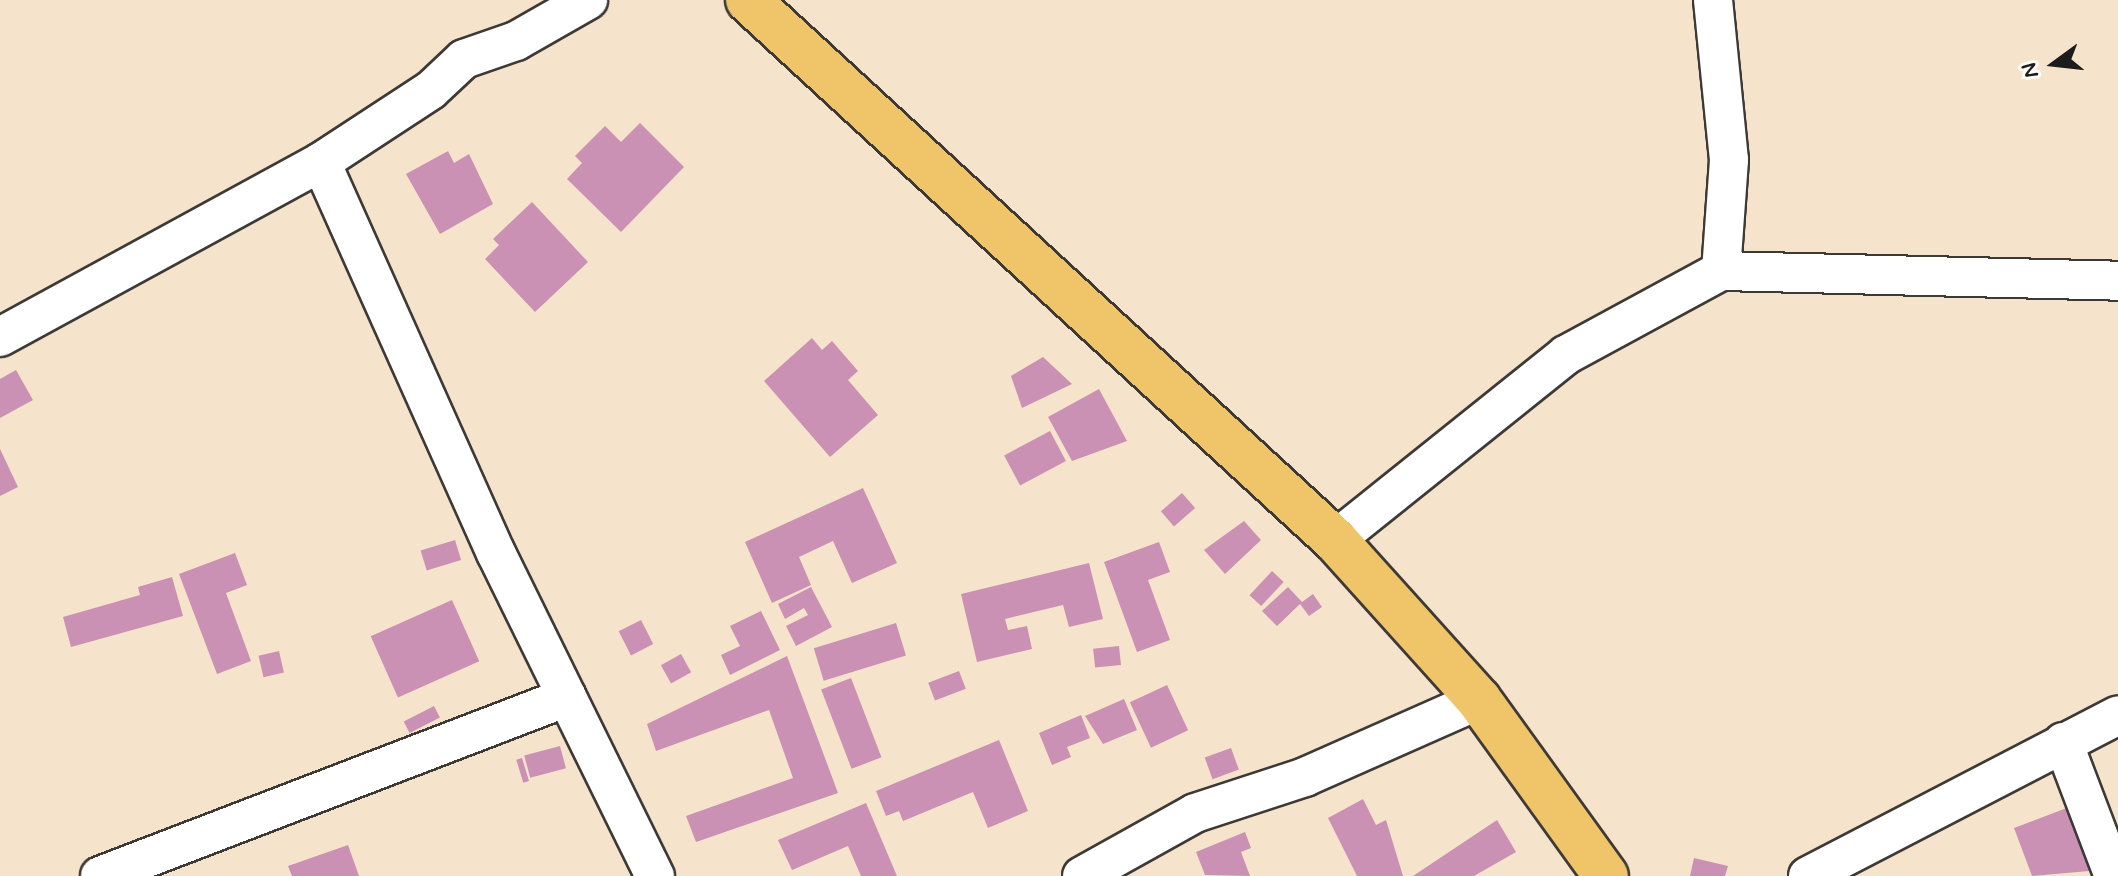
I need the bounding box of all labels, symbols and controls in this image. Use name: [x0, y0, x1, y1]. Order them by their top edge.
north arrow: [2014, 24, 2094, 104]
text: N: [2015, 60, 2046, 81]

